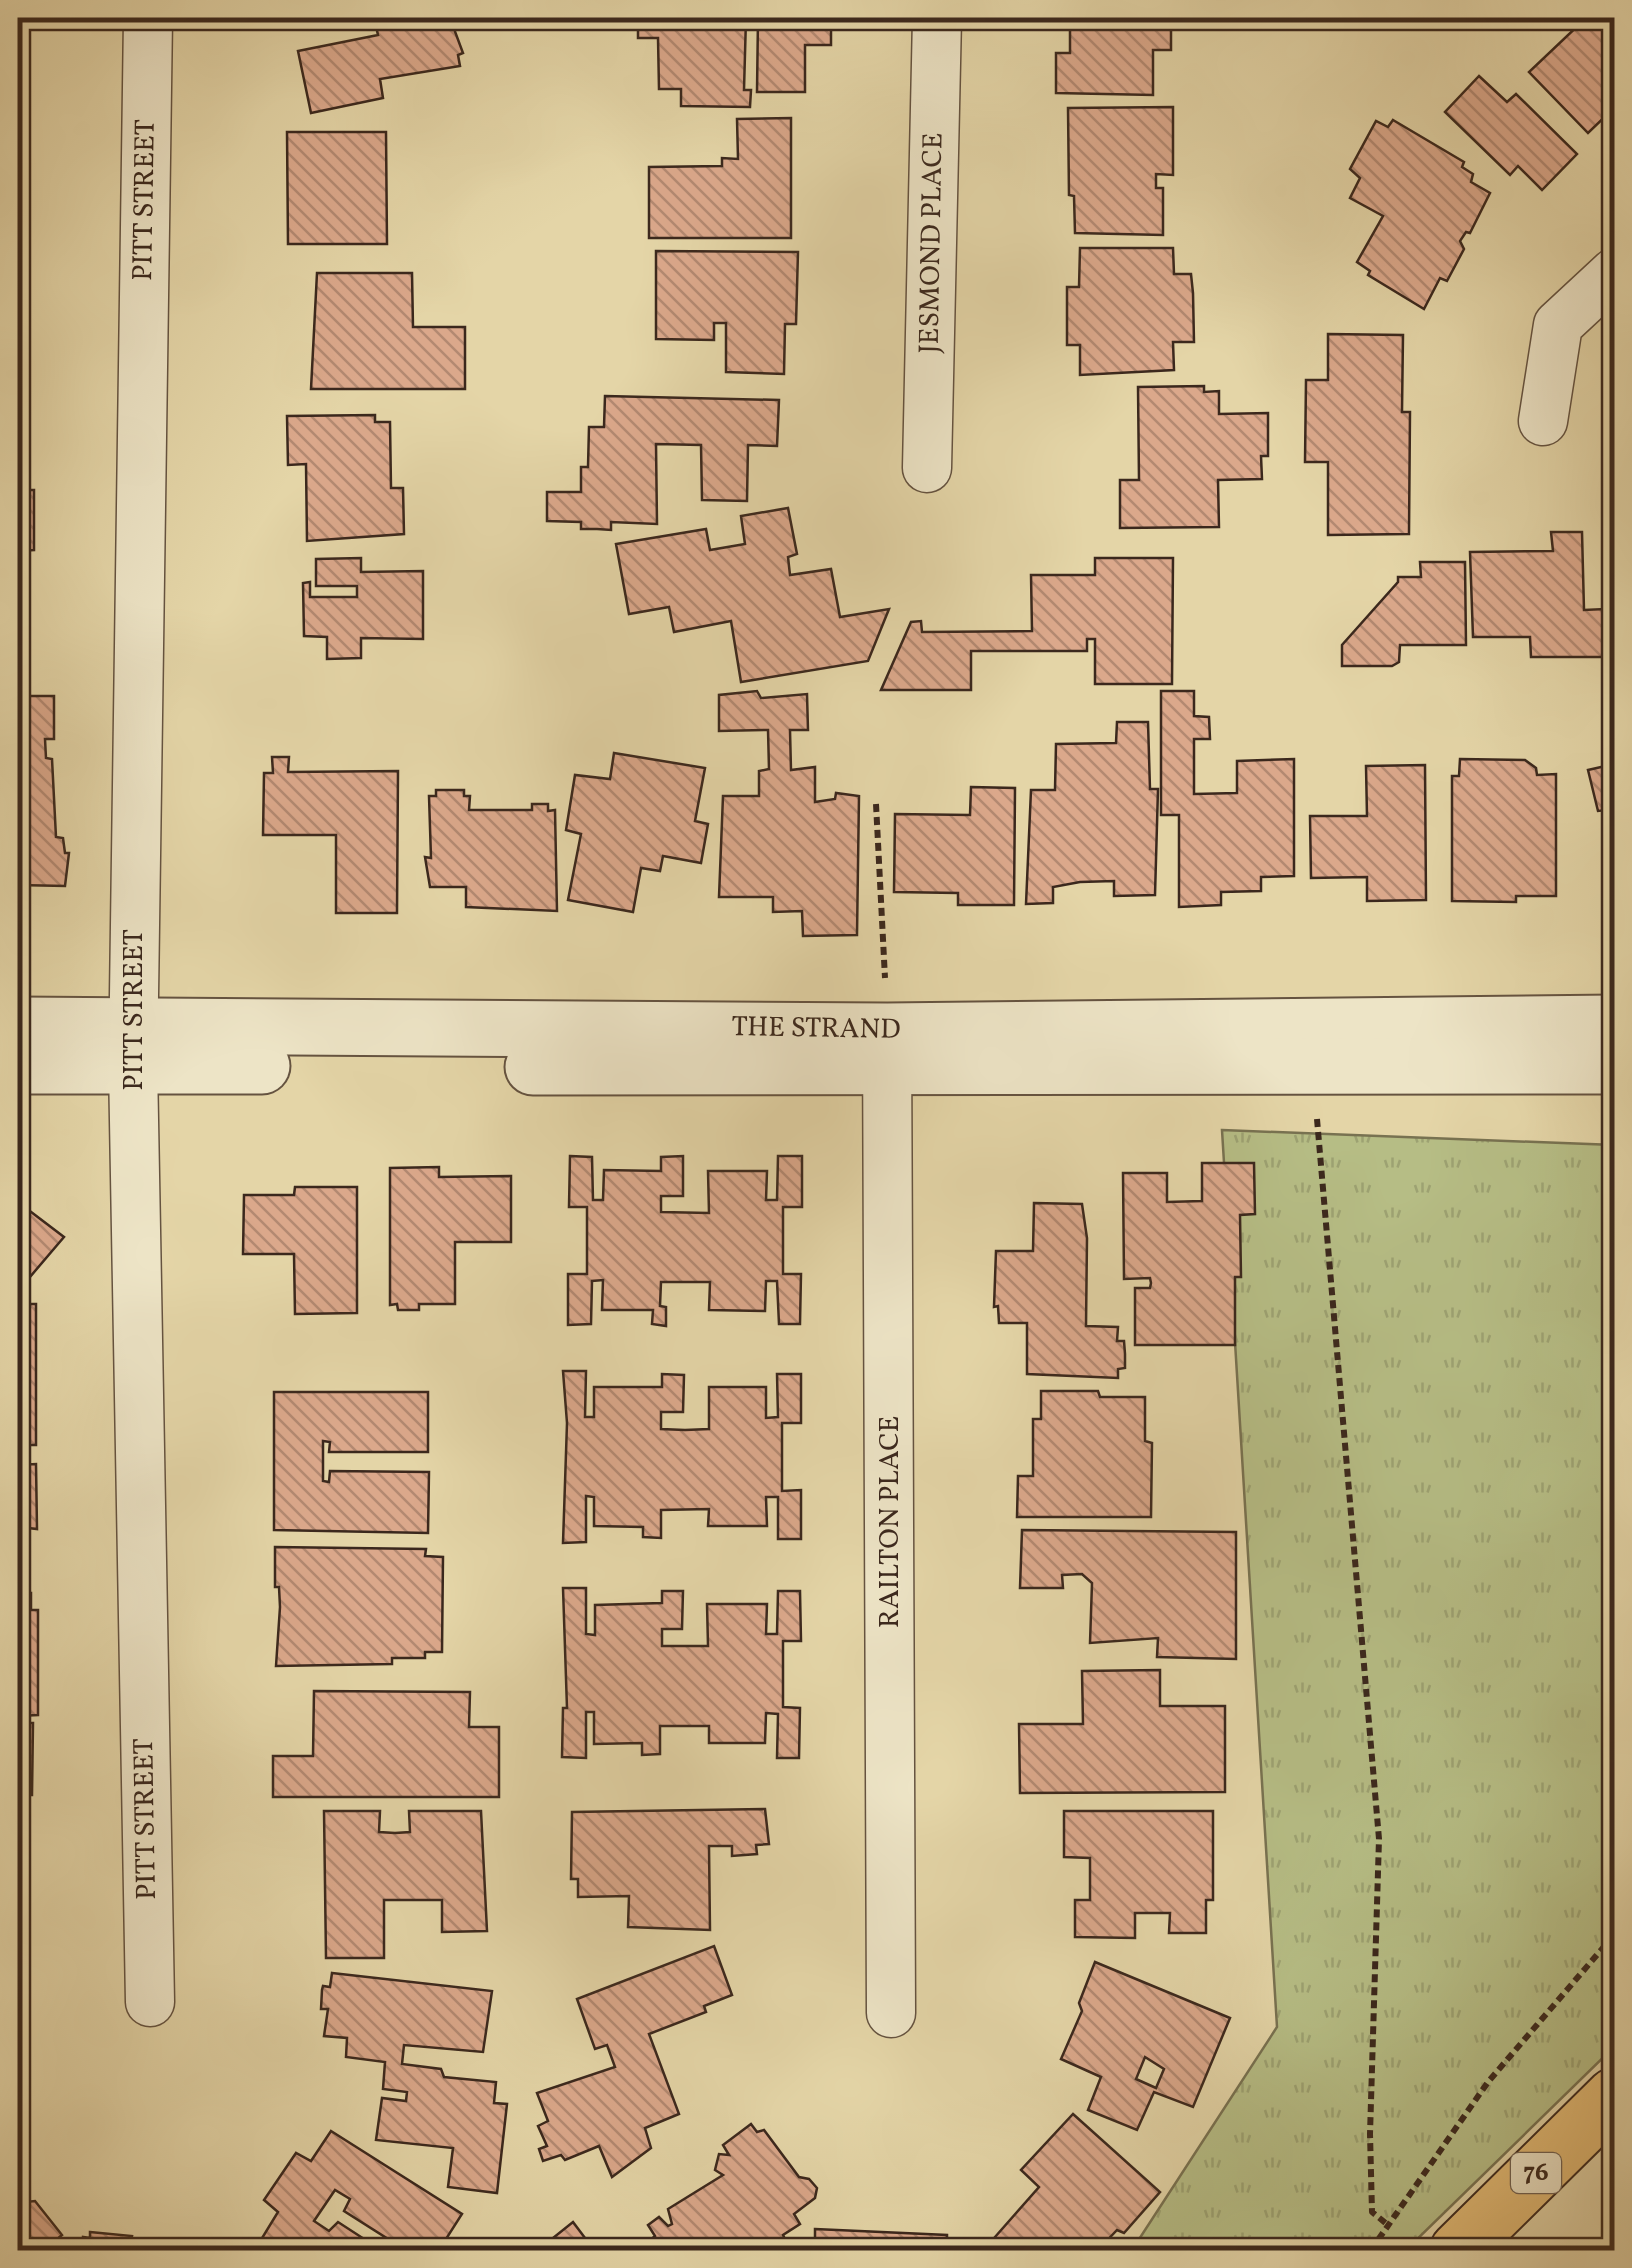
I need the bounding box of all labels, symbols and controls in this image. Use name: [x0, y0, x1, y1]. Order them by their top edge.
street label: PITT STREET: [124, 119, 166, 281]
street label: JESMOND PLACE: [911, 132, 953, 354]
street label: PITT STREET: [115, 929, 154, 1091]
street label: THE STRAND: [731, 1008, 901, 1050]
street label: RAILTON PLACE: [871, 1416, 910, 1628]
street label: PITT STREET: [125, 1738, 167, 1900]
road number: 76: [1511, 2153, 1561, 2193]

